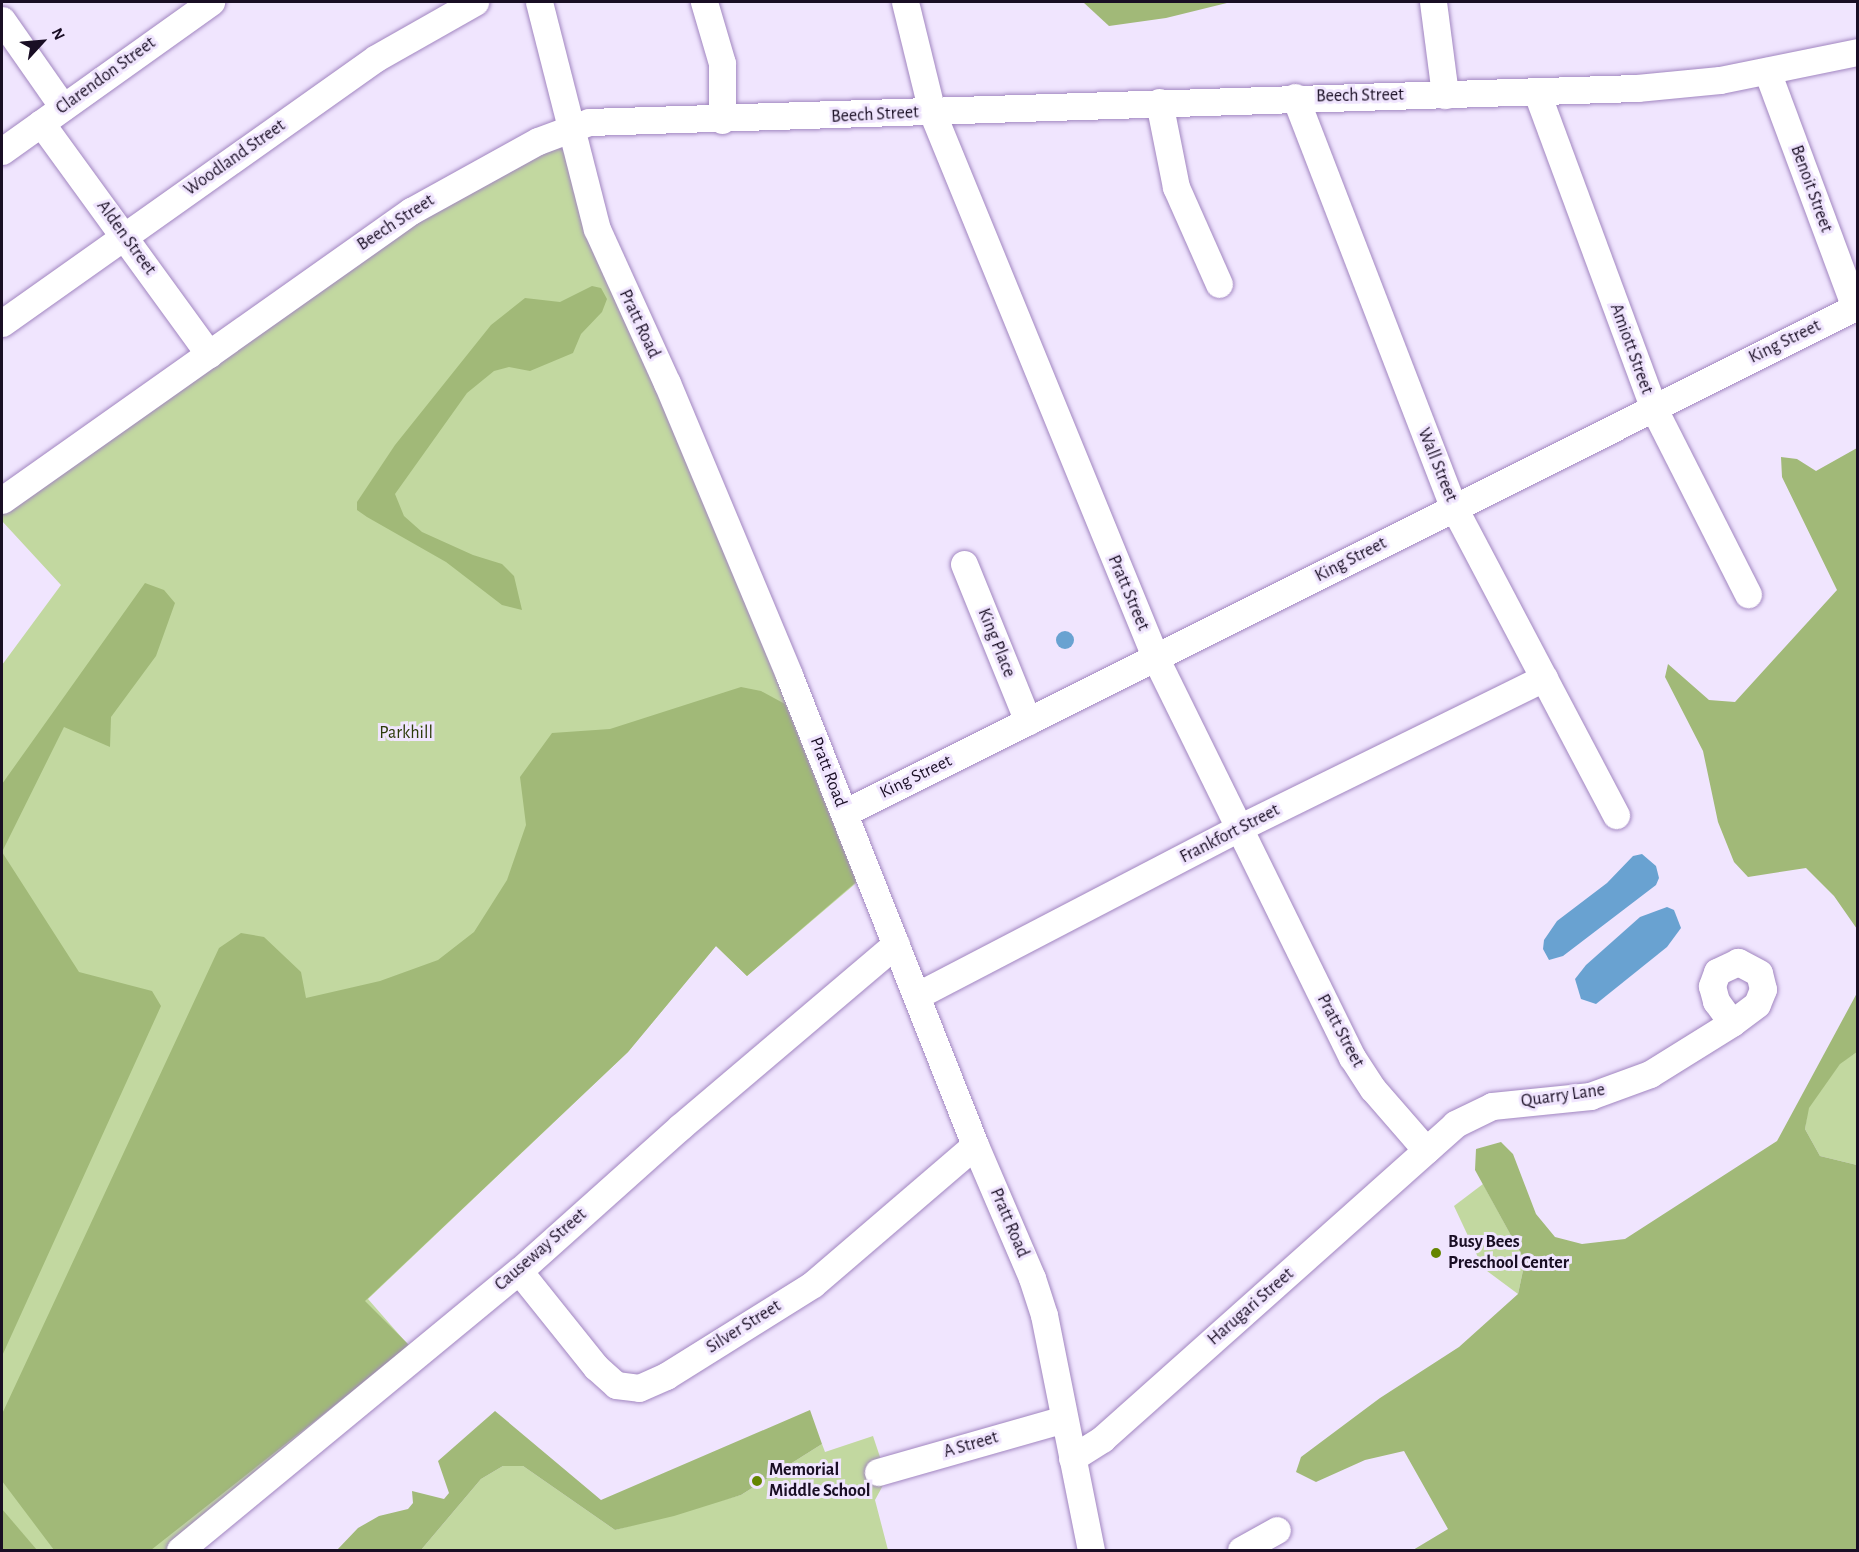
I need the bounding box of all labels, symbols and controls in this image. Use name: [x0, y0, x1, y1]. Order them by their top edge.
north arrow: [12, 12, 72, 72]
text: N: [49, 26, 68, 43]
street label: Clarendon Street: [52, 33, 160, 119]
street label: Beech Street: [1316, 84, 1404, 108]
street label: Beech Street: [831, 102, 919, 128]
street label: Woodland Street: [180, 115, 290, 201]
street label: Benoit Street: [1785, 142, 1837, 236]
street label: Beech Street: [353, 190, 439, 256]
street label: Alden Street: [92, 196, 160, 280]
street label: Pratt Road: [614, 286, 664, 362]
street label: Amiott Street: [1605, 301, 1657, 397]
street label: King Street: [1745, 315, 1825, 369]
street label: Wall Street: [1412, 425, 1462, 505]
street label: King Street: [1312, 533, 1390, 587]
street label: Pratt Street: [1102, 552, 1154, 634]
street label: King Place: [972, 605, 1020, 681]
park label: Parkhill: [379, 722, 433, 744]
street label: Pratt Road: [805, 734, 851, 810]
street label: King Street: [876, 750, 956, 804]
street label: Frankfort Street: [1176, 800, 1284, 868]
street label: Pratt Street: [1312, 991, 1368, 1071]
street label: Quarry Lane: [1520, 1079, 1606, 1113]
street label: Pratt Road: [985, 1185, 1033, 1261]
street label: Causeway Street: [491, 1204, 591, 1296]
place label: Busy Bees Preschool Center: [1448, 1232, 1569, 1274]
marker: Busy Bees Preschool Center: [1429, 1246, 1443, 1260]
street label: Harugari Street: [1203, 1264, 1299, 1350]
street label: Silver Street: [703, 1296, 785, 1358]
street label: A Street: [941, 1427, 1001, 1463]
place label: Memorial Middle School: [769, 1460, 871, 1502]
marker: Memorial Middle School: [750, 1474, 764, 1488]

